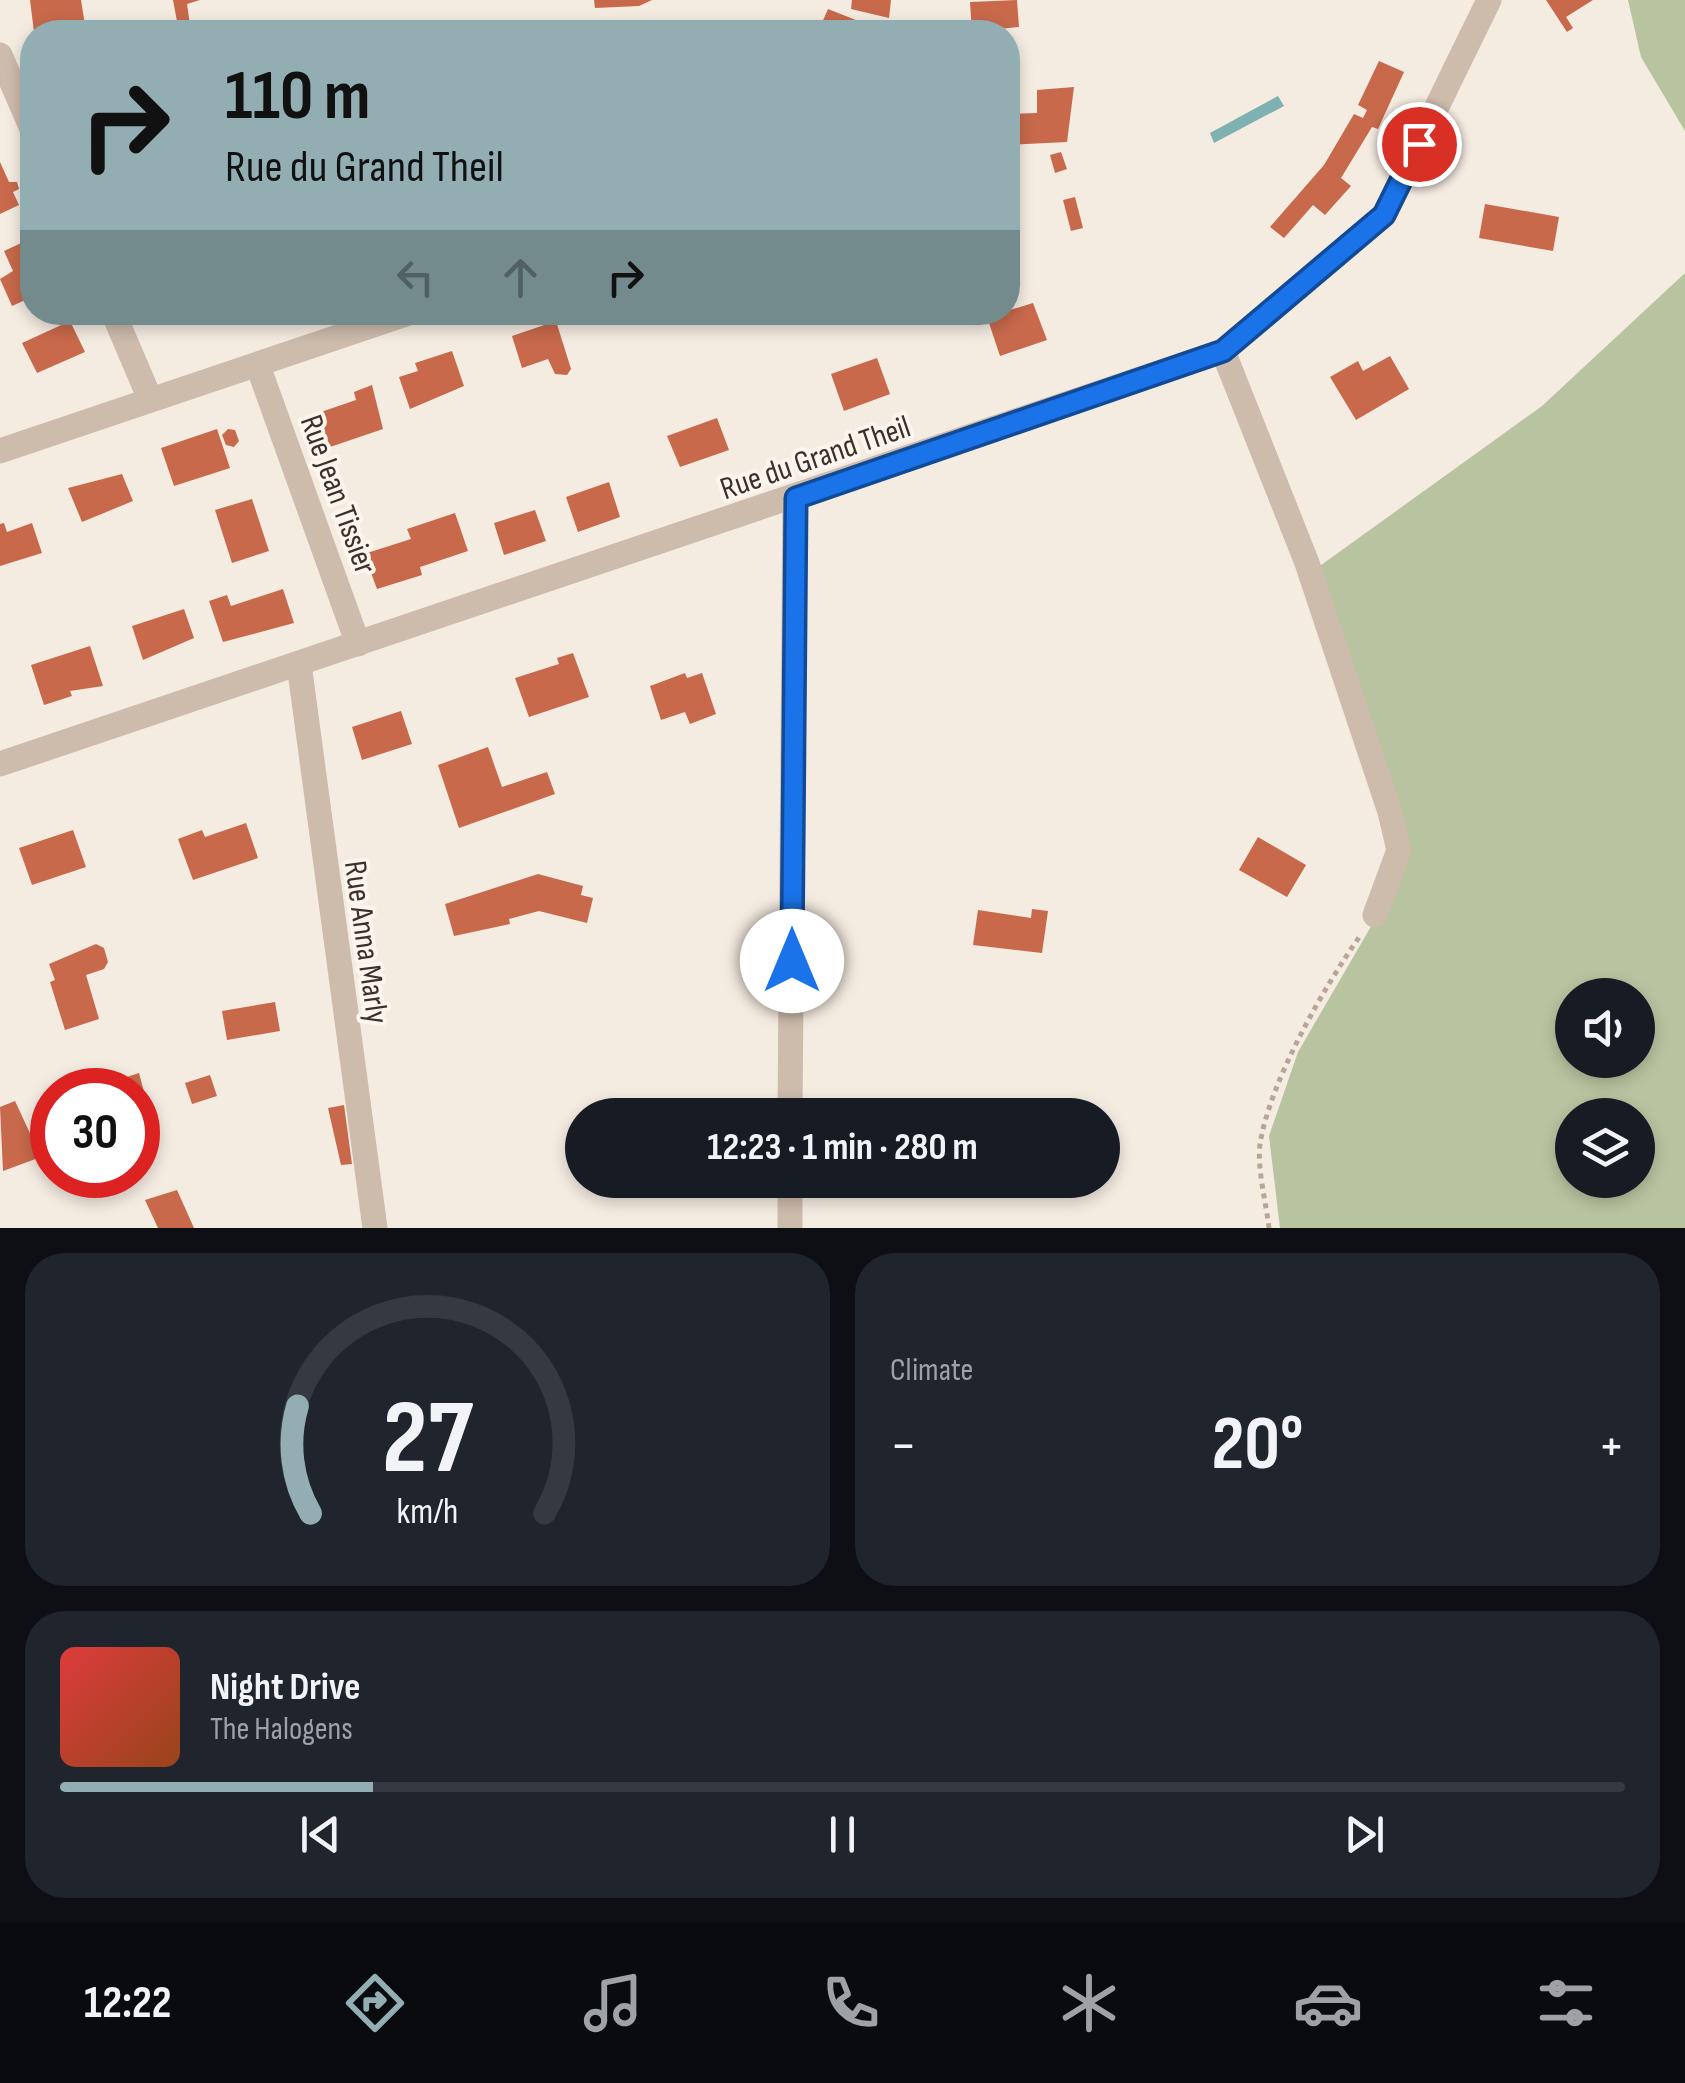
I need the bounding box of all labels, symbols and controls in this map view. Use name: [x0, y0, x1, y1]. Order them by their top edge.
text: 110 m: [225, 55, 371, 139]
icon: right: [60, 60, 190, 190]
pin: [1377, 102, 1462, 187]
icon: arrive: [1392, 117, 1447, 172]
text: Rue du Grand Theil: [225, 140, 504, 195]
icon: left: [388, 250, 443, 305]
icon: ahead: [493, 250, 548, 305]
icon: right: [598, 250, 653, 305]
street label: Rue du Grand Theil: [715, 408, 916, 509]
street label: Rue Jean Tissier: [291, 410, 384, 579]
street label: Rue Anna Marly: [335, 858, 396, 1026]
position arrow: [740, 909, 844, 1013]
map controls: [1555, 978, 1655, 1198]
button: sound: [1555, 978, 1655, 1078]
speed limit sign: 30: [30, 1068, 160, 1198]
button: layers: [1555, 1098, 1655, 1198]
text: 12:23 · 1 min · 280 m: [707, 1125, 978, 1170]
text: Climate: [890, 1351, 973, 1390]
text: 27: [382, 1377, 474, 1502]
text: 20°: [1211, 1400, 1304, 1491]
text: −: [890, 1413, 917, 1480]
text: +: [1598, 1413, 1625, 1480]
text: km/h: [397, 1491, 458, 1534]
text: Night Drive: [210, 1665, 361, 1710]
text: The Halogens: [210, 1710, 353, 1749]
icon: previous: [293, 1807, 348, 1862]
icon: pause: [815, 1807, 870, 1862]
icon: next: [1337, 1807, 1392, 1862]
icon: directions: [340, 1968, 410, 2038]
icon: music: [578, 1968, 648, 2038]
icon: phone: [816, 1968, 886, 2038]
icon: climate: [1054, 1968, 1124, 2038]
icon: car: [1293, 1968, 1363, 2038]
icon: filters: [1531, 1968, 1601, 2038]
text: 12:22: [84, 1976, 171, 2031]

